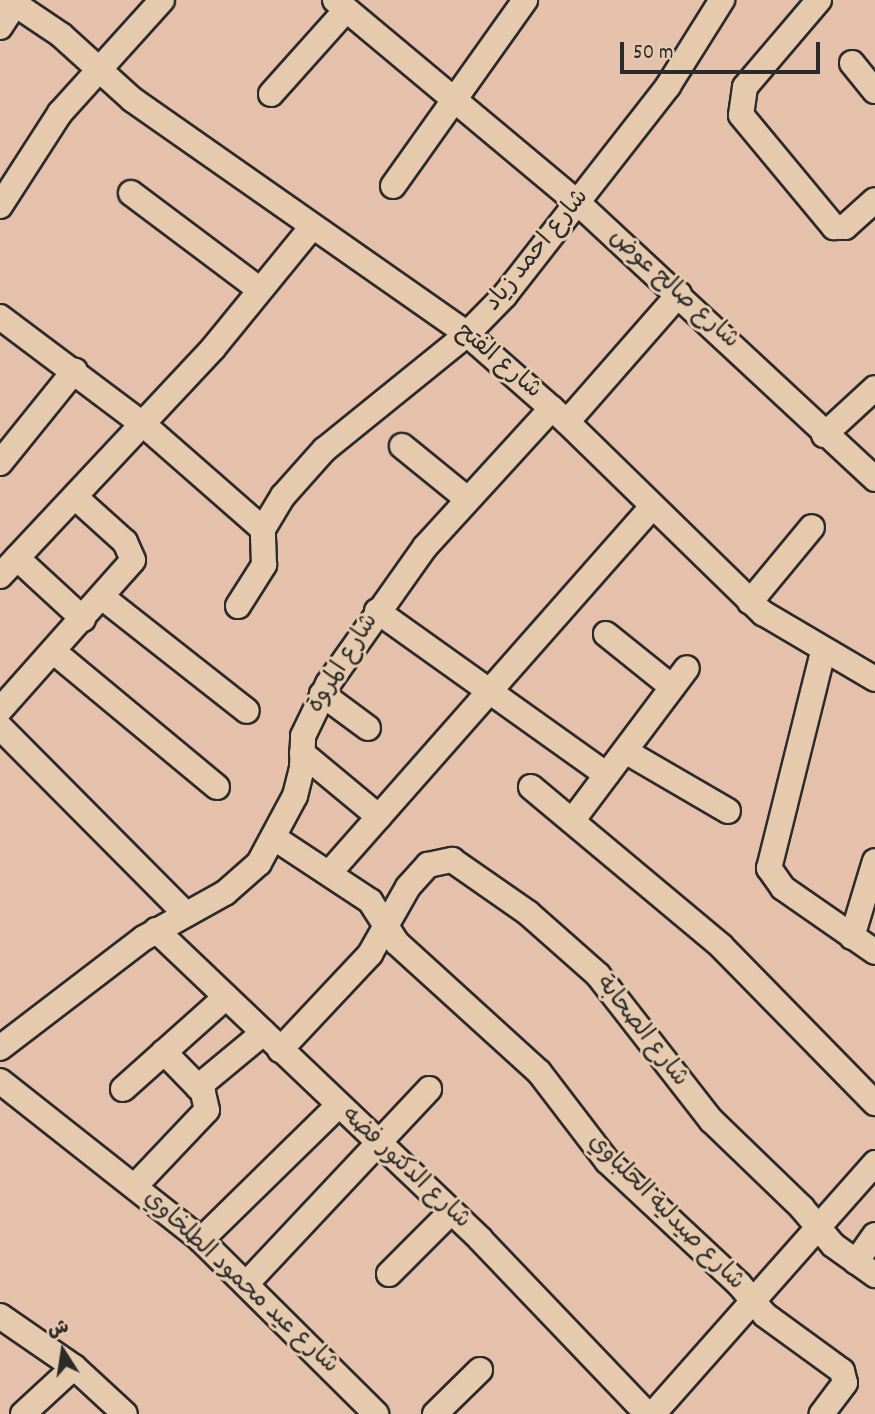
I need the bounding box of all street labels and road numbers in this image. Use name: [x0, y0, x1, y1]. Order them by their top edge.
street label: شارع احمد زياد: [480, 184, 596, 318]
street label: شارع صالح عوض: [602, 224, 744, 356]
street label: شارع الفتح: [449, 318, 547, 406]
street label: شارع المروة: [302, 609, 386, 719]
street label: شارع الصحابة: [589, 971, 693, 1093]
street label: شارع الدكتور فضه: [335, 1102, 475, 1236]
street label: شارع صيدلية الحلباوي: [581, 1129, 749, 1297]
street label: شارع عيد محمود الطلخاوي: [137, 1185, 343, 1381]

